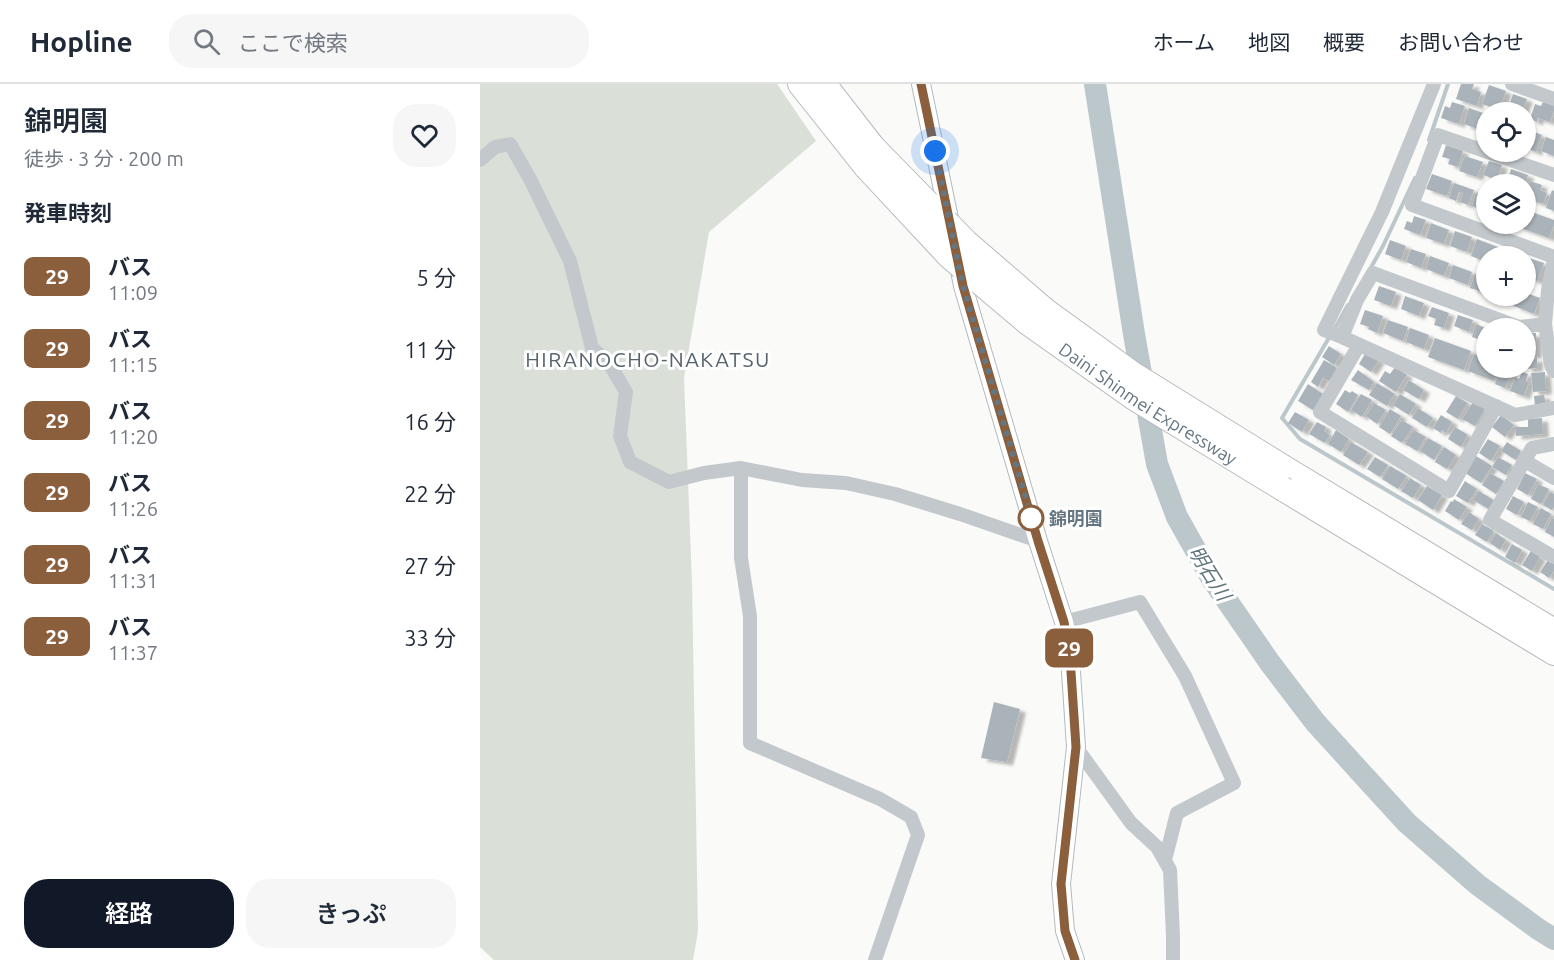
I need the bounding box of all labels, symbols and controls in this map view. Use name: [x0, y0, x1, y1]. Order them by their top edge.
search box: [169, 14, 589, 68]
icon: search: [190, 25, 223, 58]
text: Hopline: [30, 26, 133, 57]
text: ここで検索: [238, 30, 348, 55]
text: ホーム: [1153, 30, 1215, 54]
text: 地図: [1248, 30, 1290, 54]
text: 概要: [1323, 30, 1365, 54]
text: お問い合わせ: [1398, 30, 1524, 54]
map controls: [1476, 102, 1536, 378]
button: locate: [1476, 102, 1536, 162]
button: heart: [393, 104, 456, 167]
text: 錦明園: [24, 105, 108, 136]
your location: [920, 136, 950, 166]
text: 徒歩 · 3 分 · 200 m: [24, 147, 184, 170]
button: layers: [1476, 174, 1536, 234]
text: 発車時刻: [24, 200, 112, 225]
button: +: [1476, 246, 1536, 306]
text: バス: [108, 254, 152, 279]
text: 29: [45, 264, 69, 288]
text: 5 分: [417, 265, 456, 290]
text: 11:09: [108, 281, 158, 304]
button: −: [1476, 318, 1536, 378]
text: バス: [108, 326, 152, 351]
text: 29: [45, 336, 69, 360]
text: 11 分: [404, 337, 456, 362]
street label: Daini Shinmei Expressway: [1056, 338, 1241, 468]
district label: HIRANOCHO-NAKATSU: [525, 347, 771, 371]
text: 11:15: [108, 353, 158, 376]
text: バス: [108, 398, 152, 423]
text: 29: [45, 408, 69, 432]
text: 16 分: [404, 409, 456, 434]
text: 11:20: [108, 425, 158, 448]
text: バス: [108, 470, 152, 495]
text: 29: [45, 480, 69, 504]
text: 22 分: [404, 481, 456, 506]
text: 11:26: [108, 497, 158, 520]
marker: 錦明園: [1018, 505, 1044, 531]
place label: 錦明園: [1049, 508, 1103, 528]
water label: 明石川: [1184, 541, 1237, 606]
text: バス: [108, 542, 152, 567]
text: 29: [45, 552, 69, 576]
text: 27 分: [404, 553, 456, 578]
text: 11:31: [108, 569, 158, 592]
text: バス: [108, 614, 152, 639]
text: 29: [45, 624, 69, 648]
text: 33 分: [404, 625, 456, 650]
line badge: 29: [1042, 628, 1096, 668]
text: 29: [1057, 636, 1081, 660]
text: 11:37: [108, 641, 158, 664]
button: 経路: [24, 879, 234, 948]
button: きっぷ: [246, 879, 456, 948]

